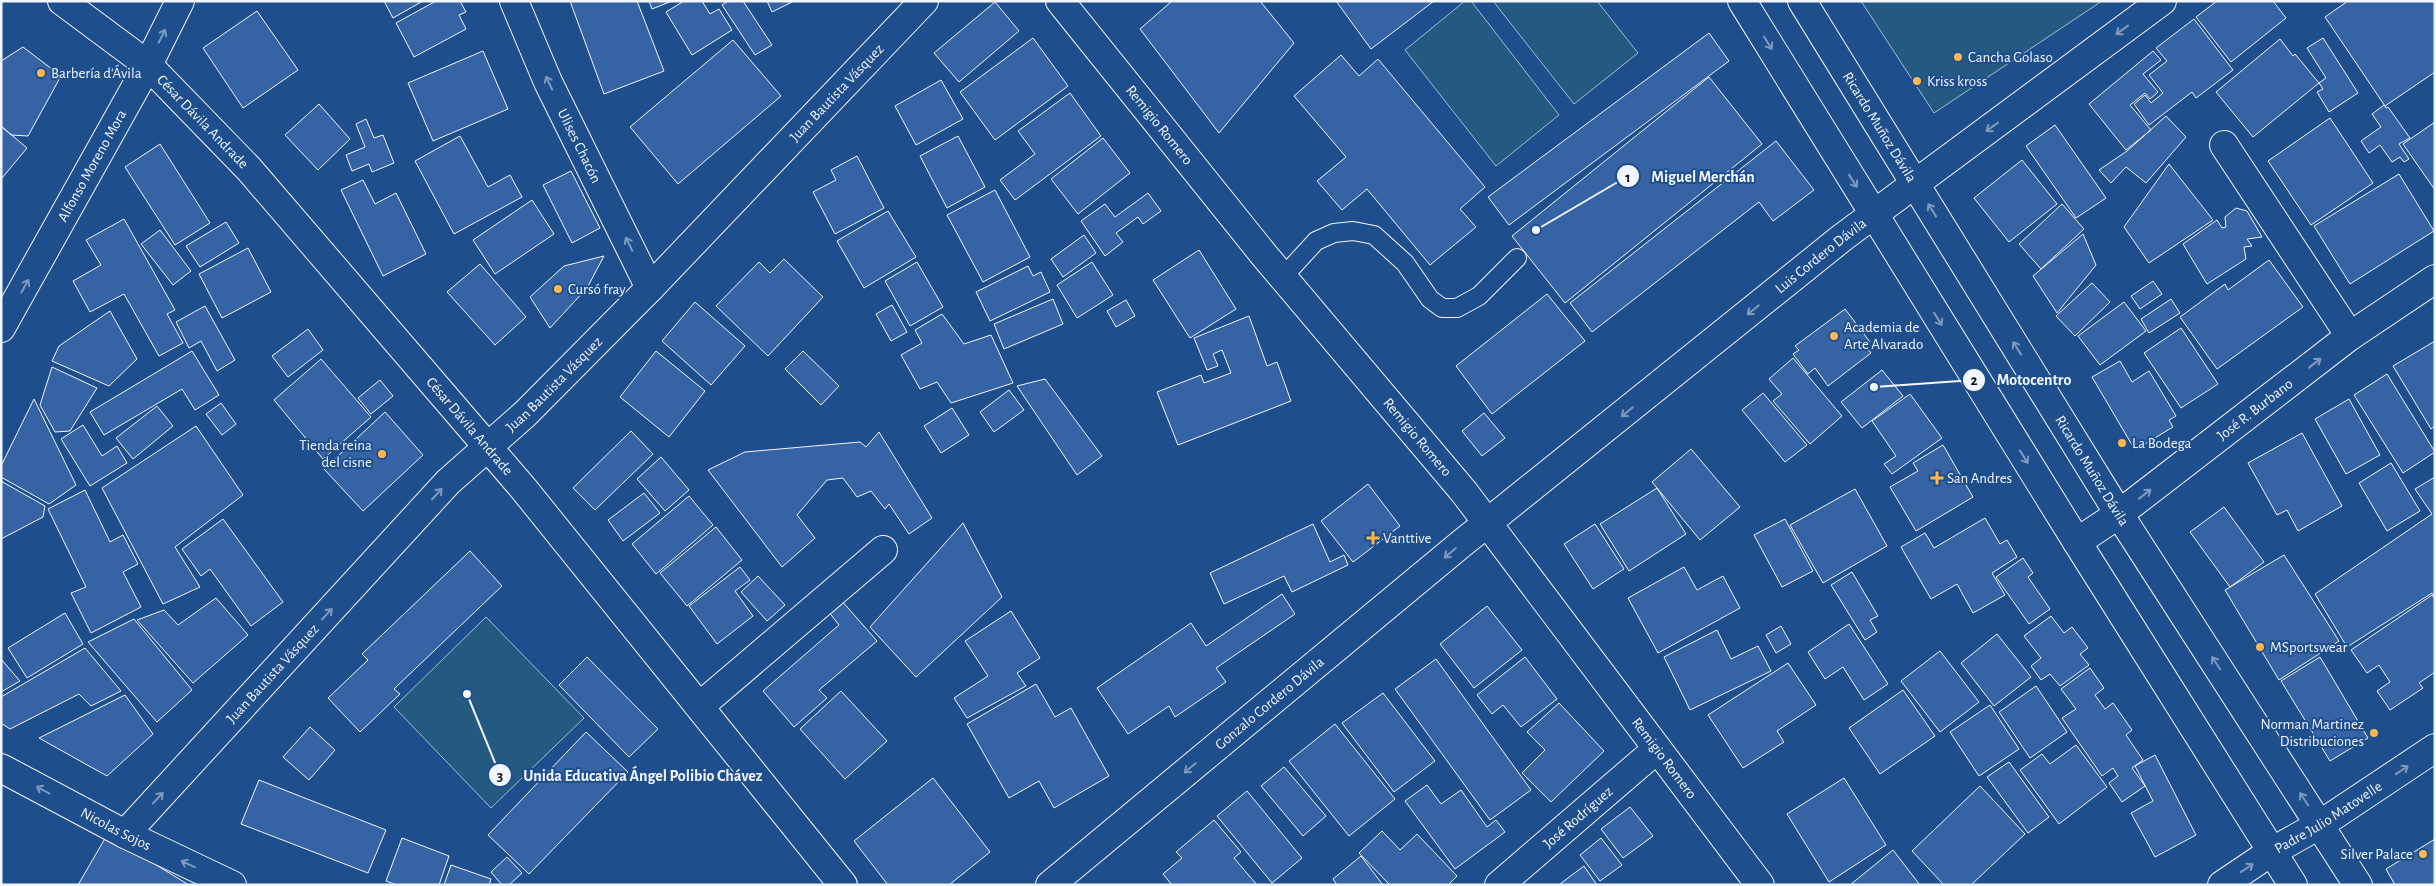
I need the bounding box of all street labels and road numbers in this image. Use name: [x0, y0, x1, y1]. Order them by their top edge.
street label: Juan Bautista Vásquez: [787, 41, 887, 145]
street label: Ricardo Muñoz Dávila: [1840, 69, 1919, 185]
street label: César Dávila Andrade: [154, 72, 251, 172]
street label: Remigio Romero: [1123, 83, 1196, 168]
street label: Alfonso Moreno Mora: [55, 107, 129, 224]
street label: Ulises Chacón: [555, 107, 604, 185]
street label: Luis Cordero Dávila: [1772, 215, 1869, 296]
street label: Juan Bautista Vásquez: [503, 334, 605, 435]
street label: César Dávila Andrade: [423, 374, 516, 478]
street label: José R. Burbano: [2215, 376, 2296, 443]
street label: Remigio Romero: [1380, 395, 1454, 479]
street label: Ricardo Muñoz Dávila: [2052, 413, 2132, 529]
street label: Juan Bautista Vásquez: [224, 621, 322, 726]
street label: Gonzalo Cordero Dávila: [1212, 654, 1327, 753]
street label: Remigio Romero: [1629, 715, 1699, 802]
street label: Padre Julio Matovelle: [2272, 779, 2385, 856]
street label: José Rodríguez: [1541, 784, 1616, 851]
street label: Nicolas Sojos: [78, 805, 153, 853]

